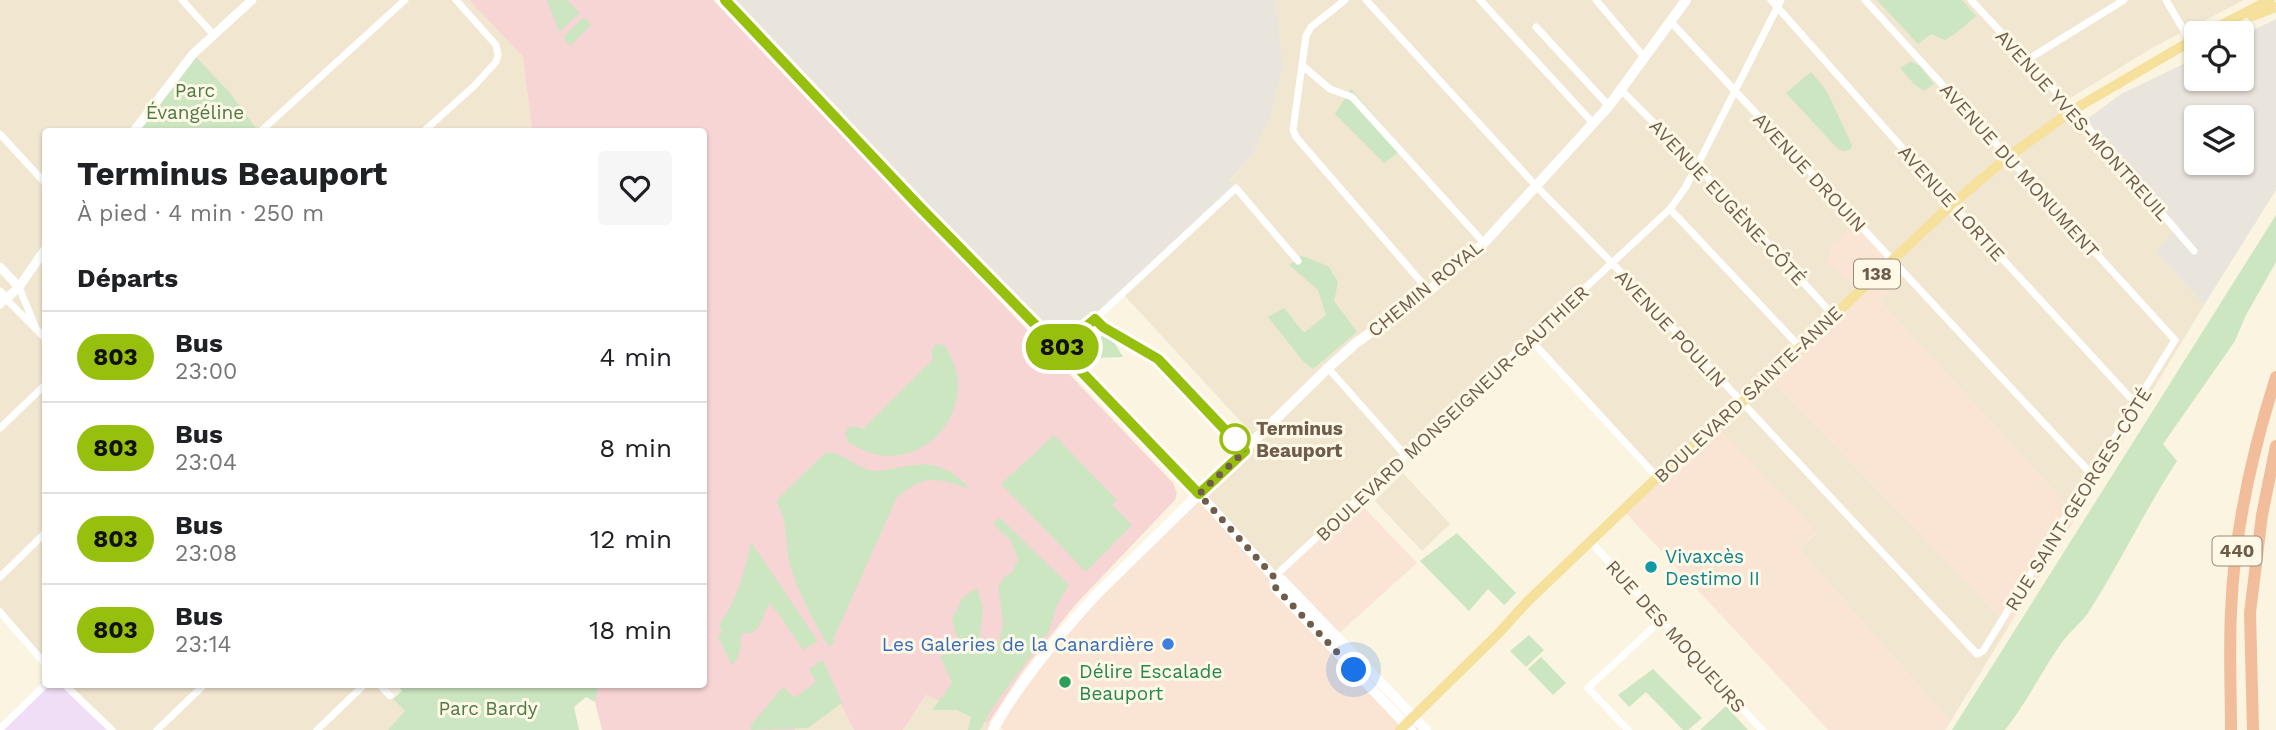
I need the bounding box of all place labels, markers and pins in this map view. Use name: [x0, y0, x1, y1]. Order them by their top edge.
place label: Terminus Beauport: [1256, 417, 1343, 462]
marker: Terminus Beauport: [1220, 424, 1250, 454]
place label: Vivaxcès Destimo II: [1665, 545, 1760, 590]
marker: Vivaxcès Destimo II: [1643, 559, 1659, 575]
place label: Les Galeries de la Canardière: [882, 633, 1154, 656]
marker: Les Galeries de la Canardière: [1160, 636, 1176, 652]
place label: Délire Escalade Beauport: [1079, 660, 1222, 705]
marker: Délire Escalade Beauport: [1057, 674, 1073, 690]

